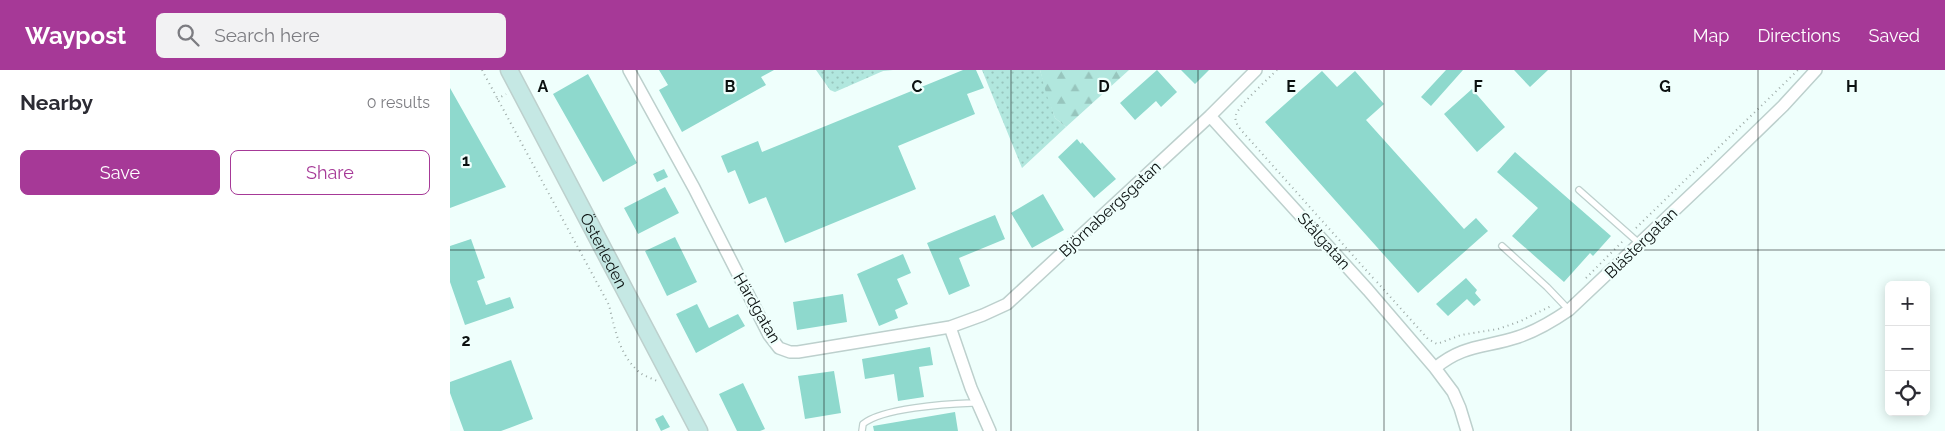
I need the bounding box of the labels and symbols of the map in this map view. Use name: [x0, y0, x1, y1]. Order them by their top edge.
text: A: [538, 77, 549, 96]
text: B: [725, 77, 736, 96]
text: C: [912, 77, 923, 96]
text: D: [1098, 77, 1110, 96]
text: E: [1286, 77, 1296, 96]
text: F: [1473, 77, 1483, 96]
text: G: [1659, 77, 1671, 96]
text: H: [1846, 77, 1858, 96]
text: 1: [462, 151, 470, 170]
street label: Björnabergsgatan: [1055, 157, 1165, 261]
street label: Blästergatan: [1601, 204, 1681, 282]
street label: Österleden: [576, 209, 632, 291]
street label: Stålgatan: [1294, 209, 1354, 273]
street label: Härdgatan: [729, 270, 785, 346]
text: 2: [461, 331, 471, 350]

